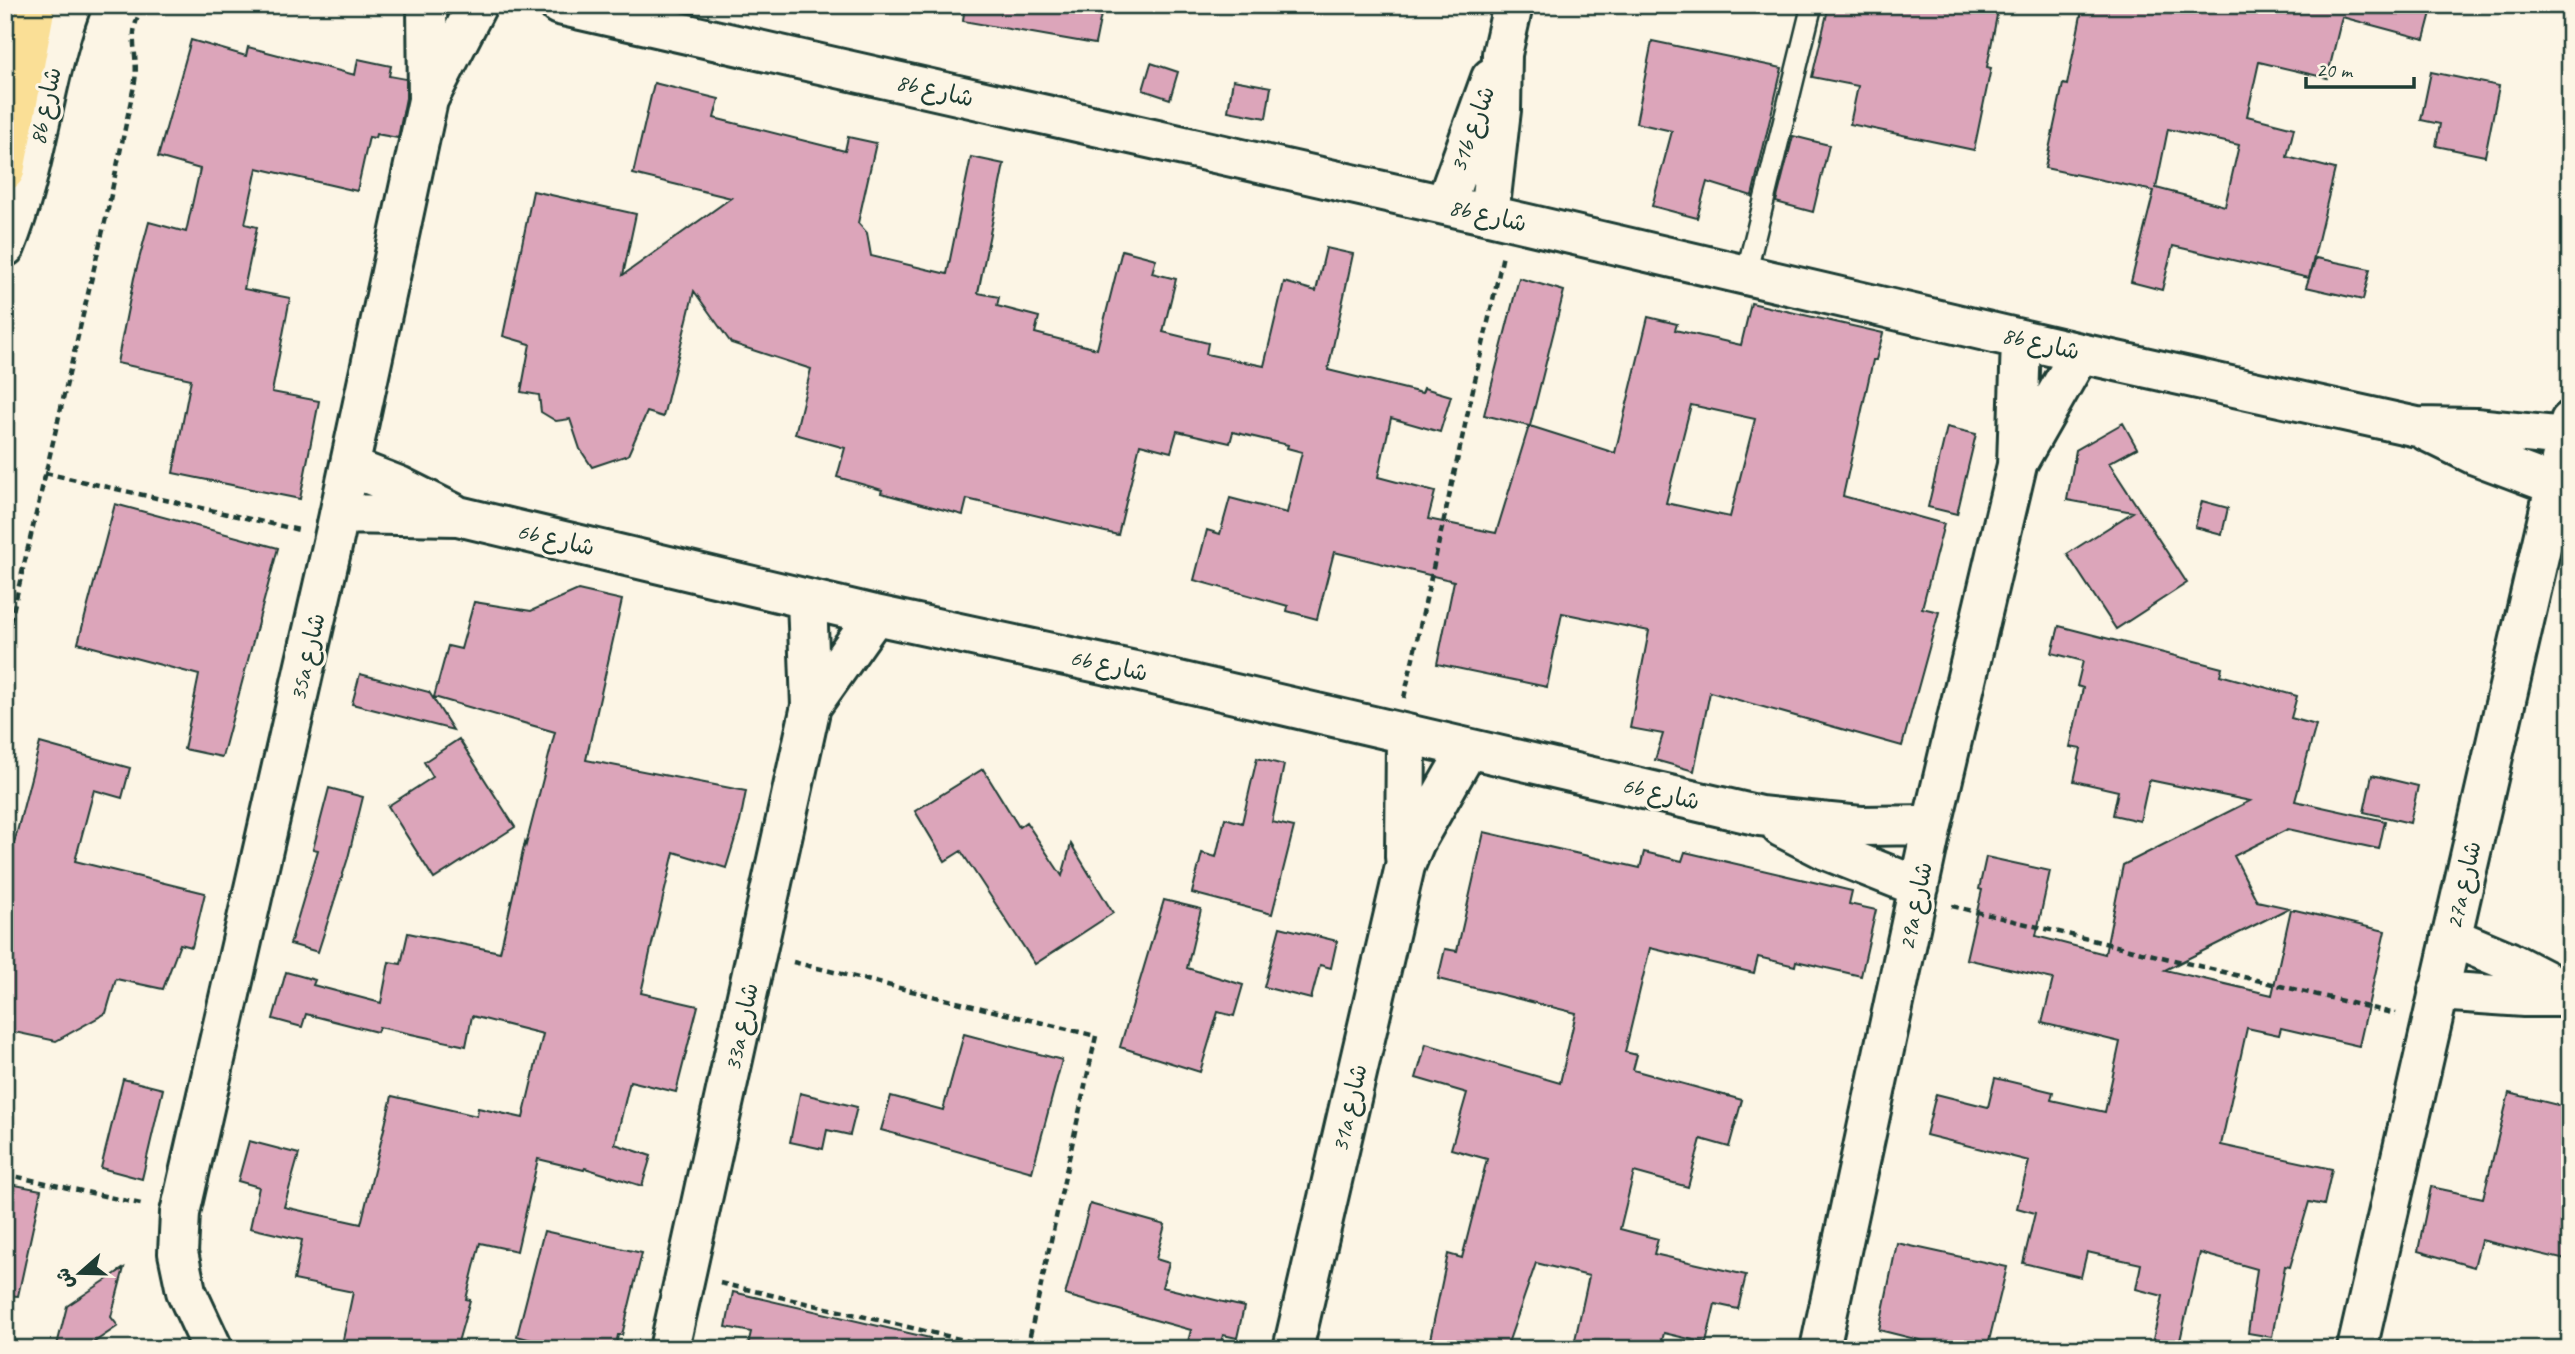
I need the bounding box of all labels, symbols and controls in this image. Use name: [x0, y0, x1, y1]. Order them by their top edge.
scale bar: [2306, 46, 2414, 90]
text: 20 m: [2316, 57, 2354, 83]
street label: 8b شارع: [22, 64, 70, 148]
street label: 8b شارع: [893, 66, 977, 115]
street label: 31b شارع: [1443, 82, 1503, 177]
street label: 8b شارع: [1446, 191, 1530, 240]
street label: 8b شارع: [1999, 319, 2083, 368]
street label: 6b شارع: [514, 515, 598, 564]
street label: 35a شارع: [282, 610, 334, 705]
street label: 6b شارع: [1067, 642, 1151, 690]
street label: 6b شارع: [1619, 769, 1703, 818]
street label: 27a شارع: [2438, 838, 2490, 933]
street label: 29a شارع: [1891, 859, 1941, 953]
street label: 33a شارع: [717, 980, 767, 1074]
street label: 31a شارع: [1324, 1061, 1376, 1156]
north arrow: [46, 1238, 116, 1308]
text: ش: [50, 1264, 80, 1292]

